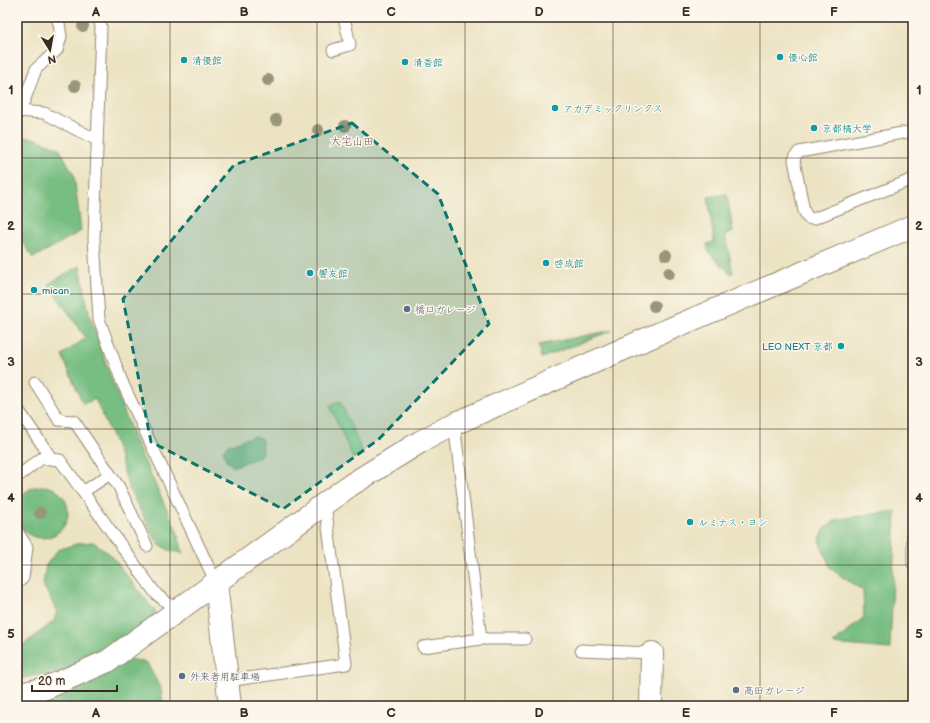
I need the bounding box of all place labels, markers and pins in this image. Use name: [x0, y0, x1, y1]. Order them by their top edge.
marker: 優心館: [775, 52, 785, 62]
place label: 優心館: [788, 52, 818, 64]
marker: 清優館: [179, 55, 189, 65]
place label: 清優館: [192, 55, 222, 67]
marker: 清香館: [400, 57, 410, 67]
place label: 清香館: [413, 57, 443, 69]
marker: アカデミックリンクス: [550, 103, 560, 113]
place label: アカデミックリンクス: [563, 103, 663, 115]
marker: 京都橘大学: [809, 123, 819, 133]
place label: 京都橘大学: [822, 123, 872, 135]
marker: 啓成館: [541, 258, 551, 268]
place label: 啓成館: [554, 258, 584, 270]
marker: 響友館: [305, 268, 315, 278]
place label: 響友館: [318, 268, 348, 280]
marker: mican: [29, 285, 39, 295]
place label: mican: [42, 285, 70, 297]
marker: 橋口ガレージ: [402, 304, 412, 314]
place label: 橋口ガレージ: [415, 304, 476, 316]
place label: LEO NEXT 京都: [762, 341, 833, 353]
marker: LEO NEXT 京都: [836, 341, 846, 351]
marker: ルミナス・ヨシ: [685, 517, 695, 527]
place label: ルミナス・ヨシ: [698, 517, 767, 529]
marker: 外来者用駐車場: [177, 671, 187, 681]
place label: 外来者用駐車場: [190, 671, 260, 683]
marker: 髙田ガレージ: [731, 685, 741, 695]
place label: 髙田ガレージ: [744, 685, 805, 697]

